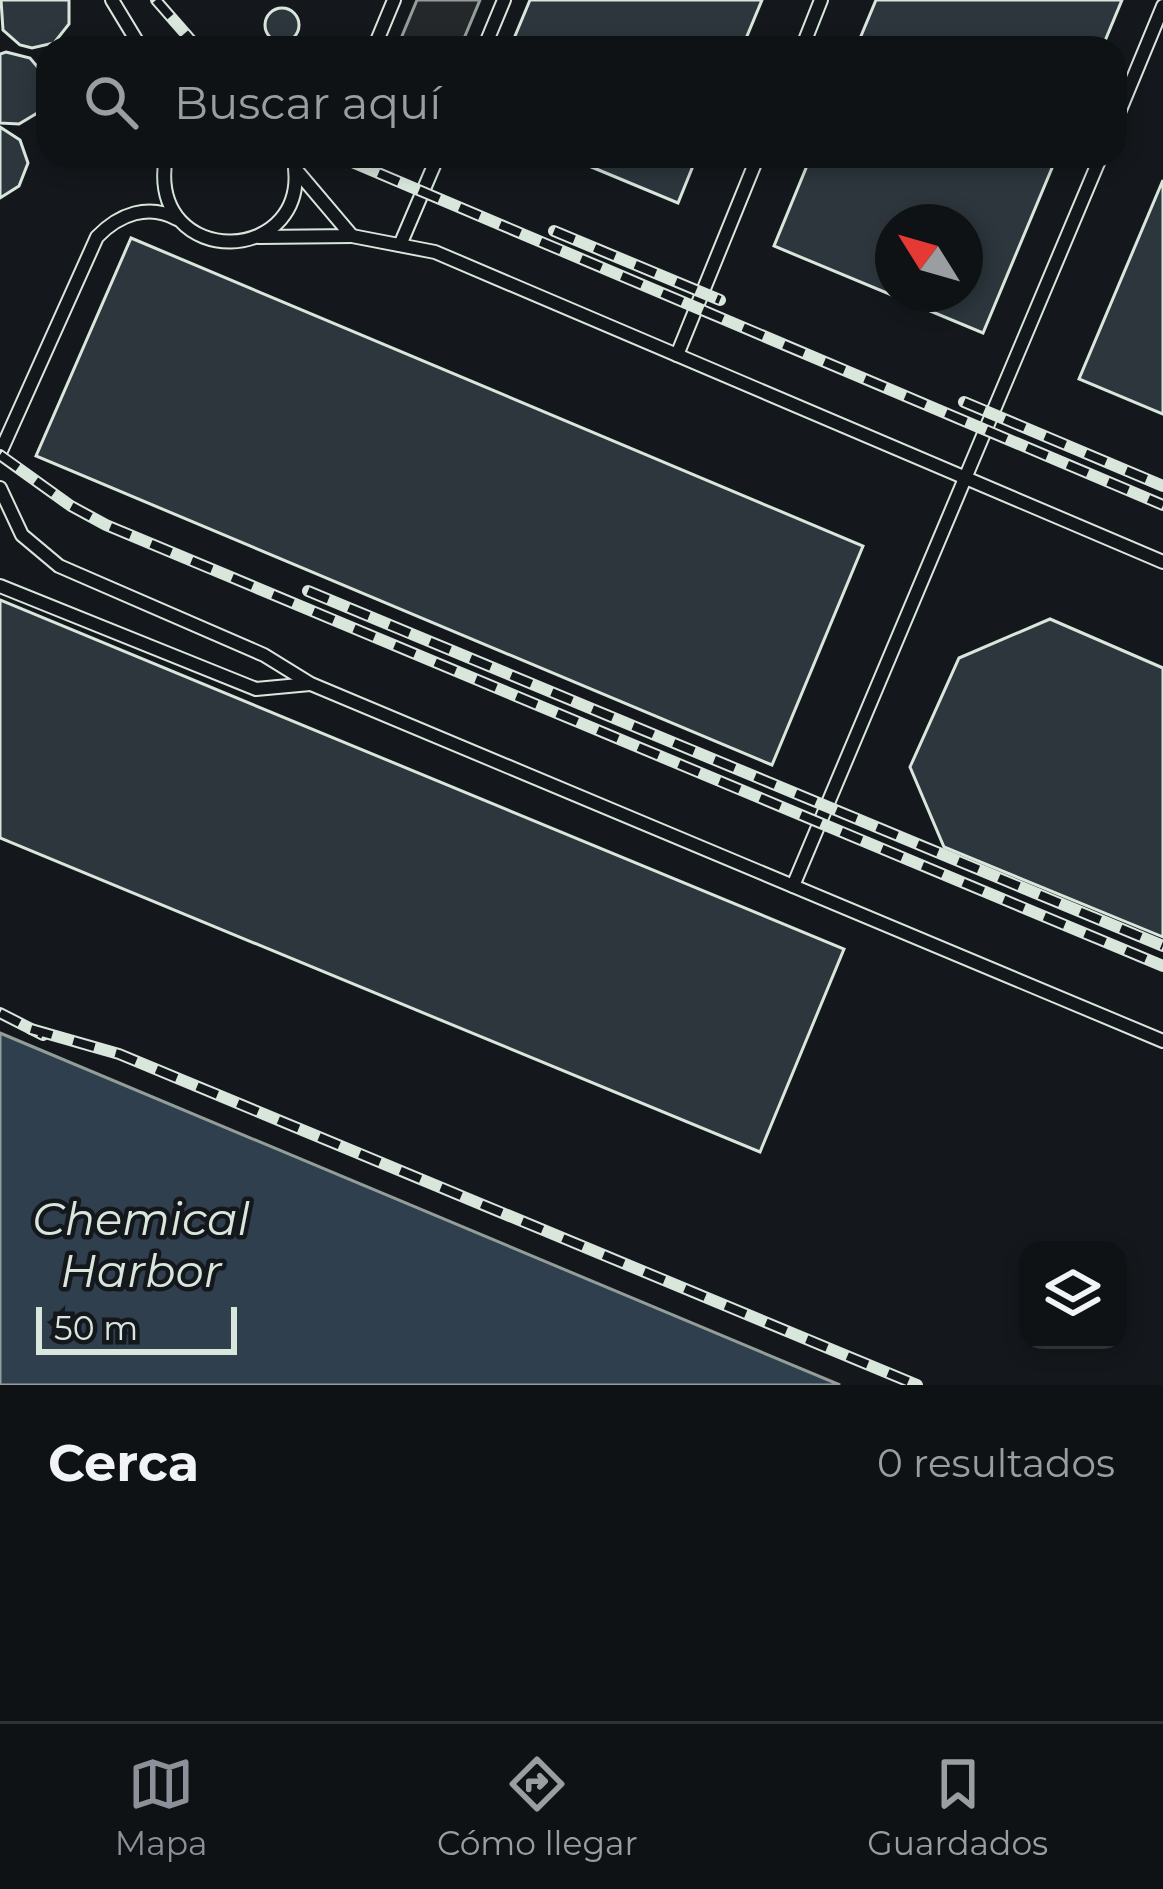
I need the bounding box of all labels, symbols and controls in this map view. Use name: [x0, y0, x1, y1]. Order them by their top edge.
search box: [36, 36, 1127, 168]
icon: search: [78, 69, 144, 135]
text: Buscar aquí: [174, 75, 441, 130]
north arrow: [875, 204, 983, 312]
water label: Chemical Harbor: [32, 1191, 250, 1298]
map controls: [1019, 1241, 1127, 1349]
button: layers: [1019, 1241, 1127, 1349]
scale bar: [36, 1301, 237, 1354]
text: 50 m: [54, 1308, 138, 1348]
text: Cerca: [48, 1432, 199, 1494]
text: 0 resultados: [877, 1439, 1115, 1487]
tab: Mapa: [115, 1751, 207, 1863]
tab: Cómo llegar: [437, 1751, 638, 1863]
tab: Guardados: [867, 1751, 1048, 1863]

